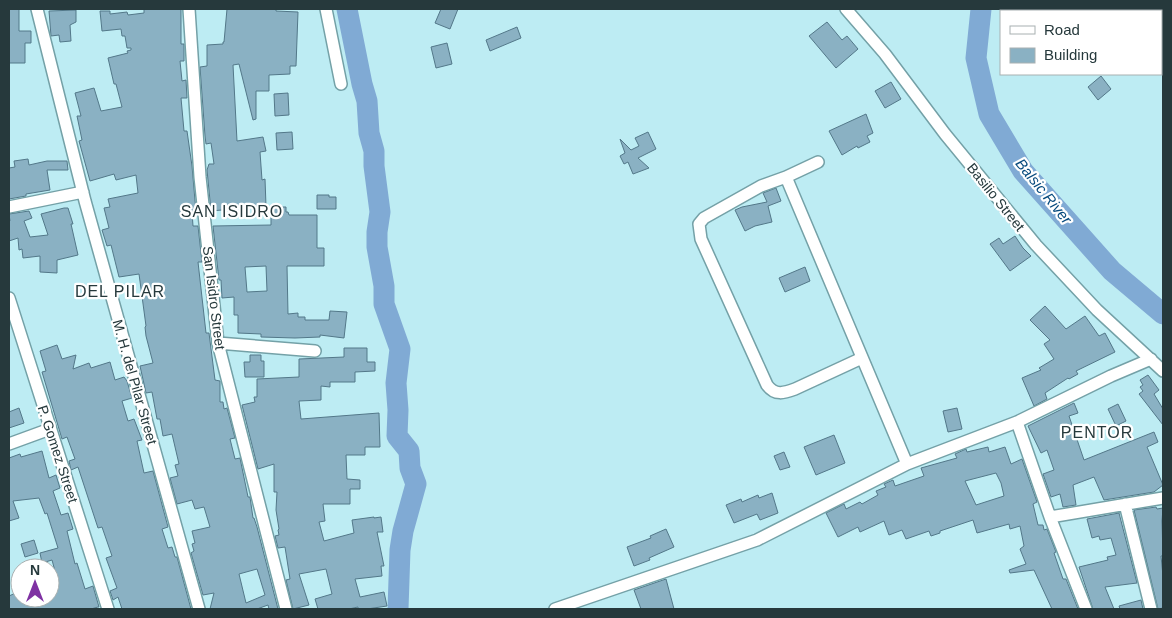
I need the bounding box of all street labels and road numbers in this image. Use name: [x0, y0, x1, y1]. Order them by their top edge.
street label: Basilio Street: [964, 160, 1028, 234]
street label: San Isidro Street: [200, 245, 228, 351]
street label: M. H. del Pilar Street: [110, 318, 161, 446]
street label: P. Gomez Street: [35, 403, 81, 505]

